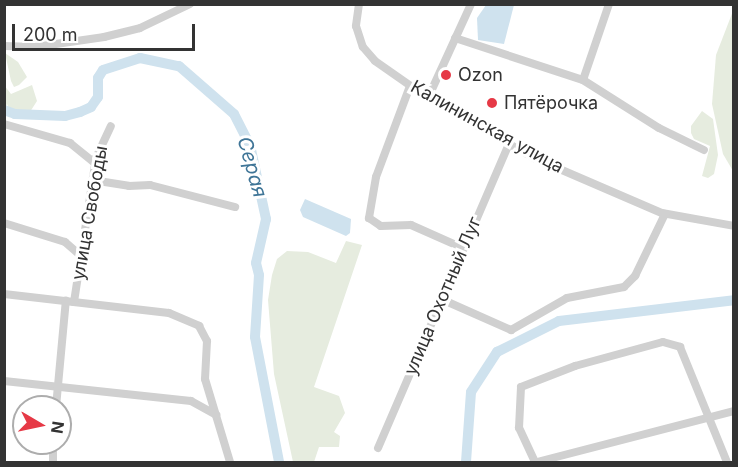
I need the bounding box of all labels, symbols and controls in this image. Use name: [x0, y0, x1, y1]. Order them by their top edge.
scale bar: [15, 12, 198, 50]
text: 200 m: [23, 24, 78, 45]
place label: Ozon: [458, 64, 503, 86]
marker: Ozon: [439, 68, 453, 82]
street label: Калининская улица: [407, 76, 567, 178]
place label: Пятёрочка: [504, 92, 598, 114]
marker: Пятёрочка: [485, 96, 499, 110]
water label: Серая: [232, 134, 272, 200]
street label: улица Свободы: [68, 144, 112, 282]
street label: улица Охотный Луг: [400, 214, 486, 378]
north arrow: [12, 395, 72, 455]
text: N: [47, 420, 69, 435]

